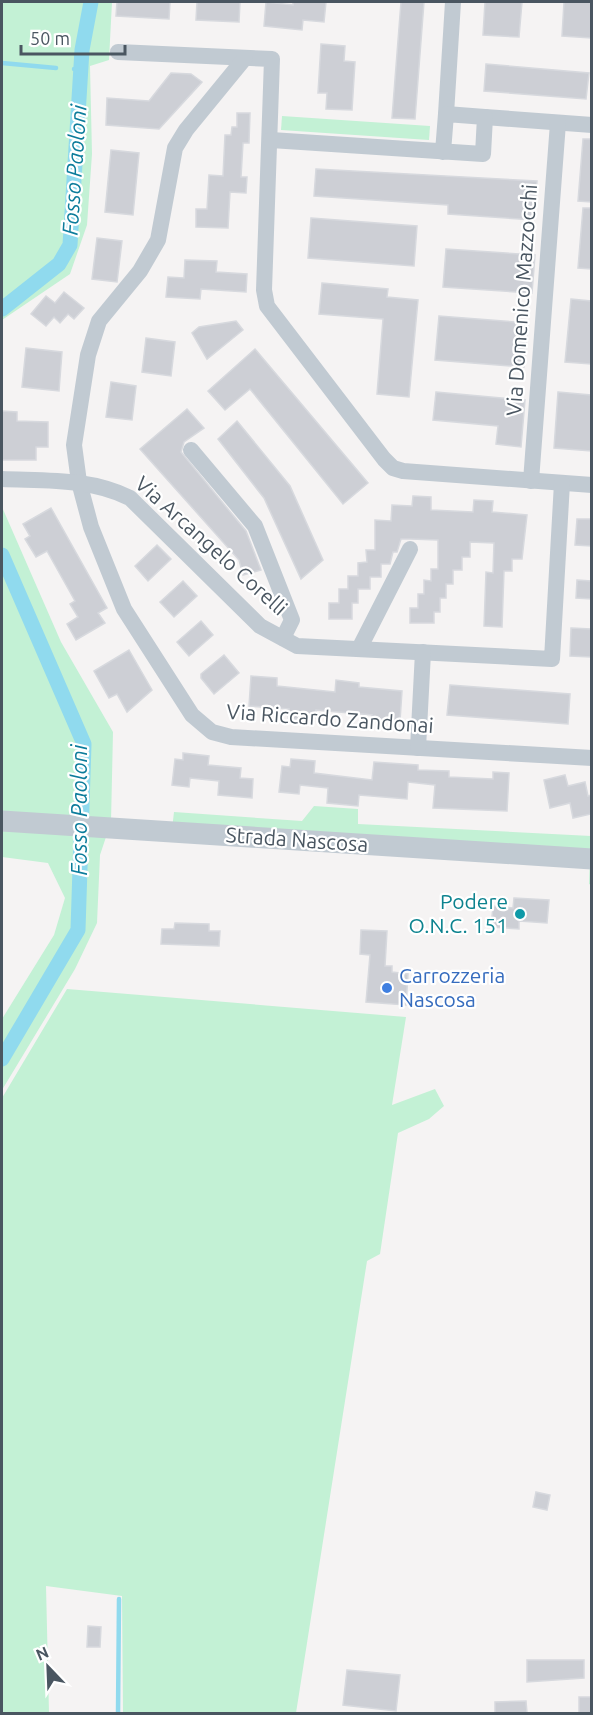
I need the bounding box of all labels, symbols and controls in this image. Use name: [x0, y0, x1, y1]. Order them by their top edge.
scale bar: [21, 18, 124, 56]
text: 50 m: [30, 28, 70, 48]
water label: Fosso Paoloni: [56, 102, 91, 236]
street label: Via Domenico Mazzocchi: [501, 183, 541, 417]
street label: Via Arcangelo Corelli: [131, 471, 292, 620]
street label: Via Riccardo Zandonai: [226, 699, 434, 737]
water label: Fosso Paoloni: [66, 743, 91, 875]
street label: Strada Nascosa: [225, 822, 369, 856]
place label: Podere O.N.C. 151: [408, 889, 508, 937]
marker: Podere O.N.C. 151: [513, 907, 527, 921]
place label: Carrozzeria Nascosa: [399, 963, 505, 1011]
marker: Carrozzeria Nascosa: [380, 981, 394, 995]
north arrow: [18, 1637, 78, 1697]
text: N: [33, 1643, 51, 1664]

